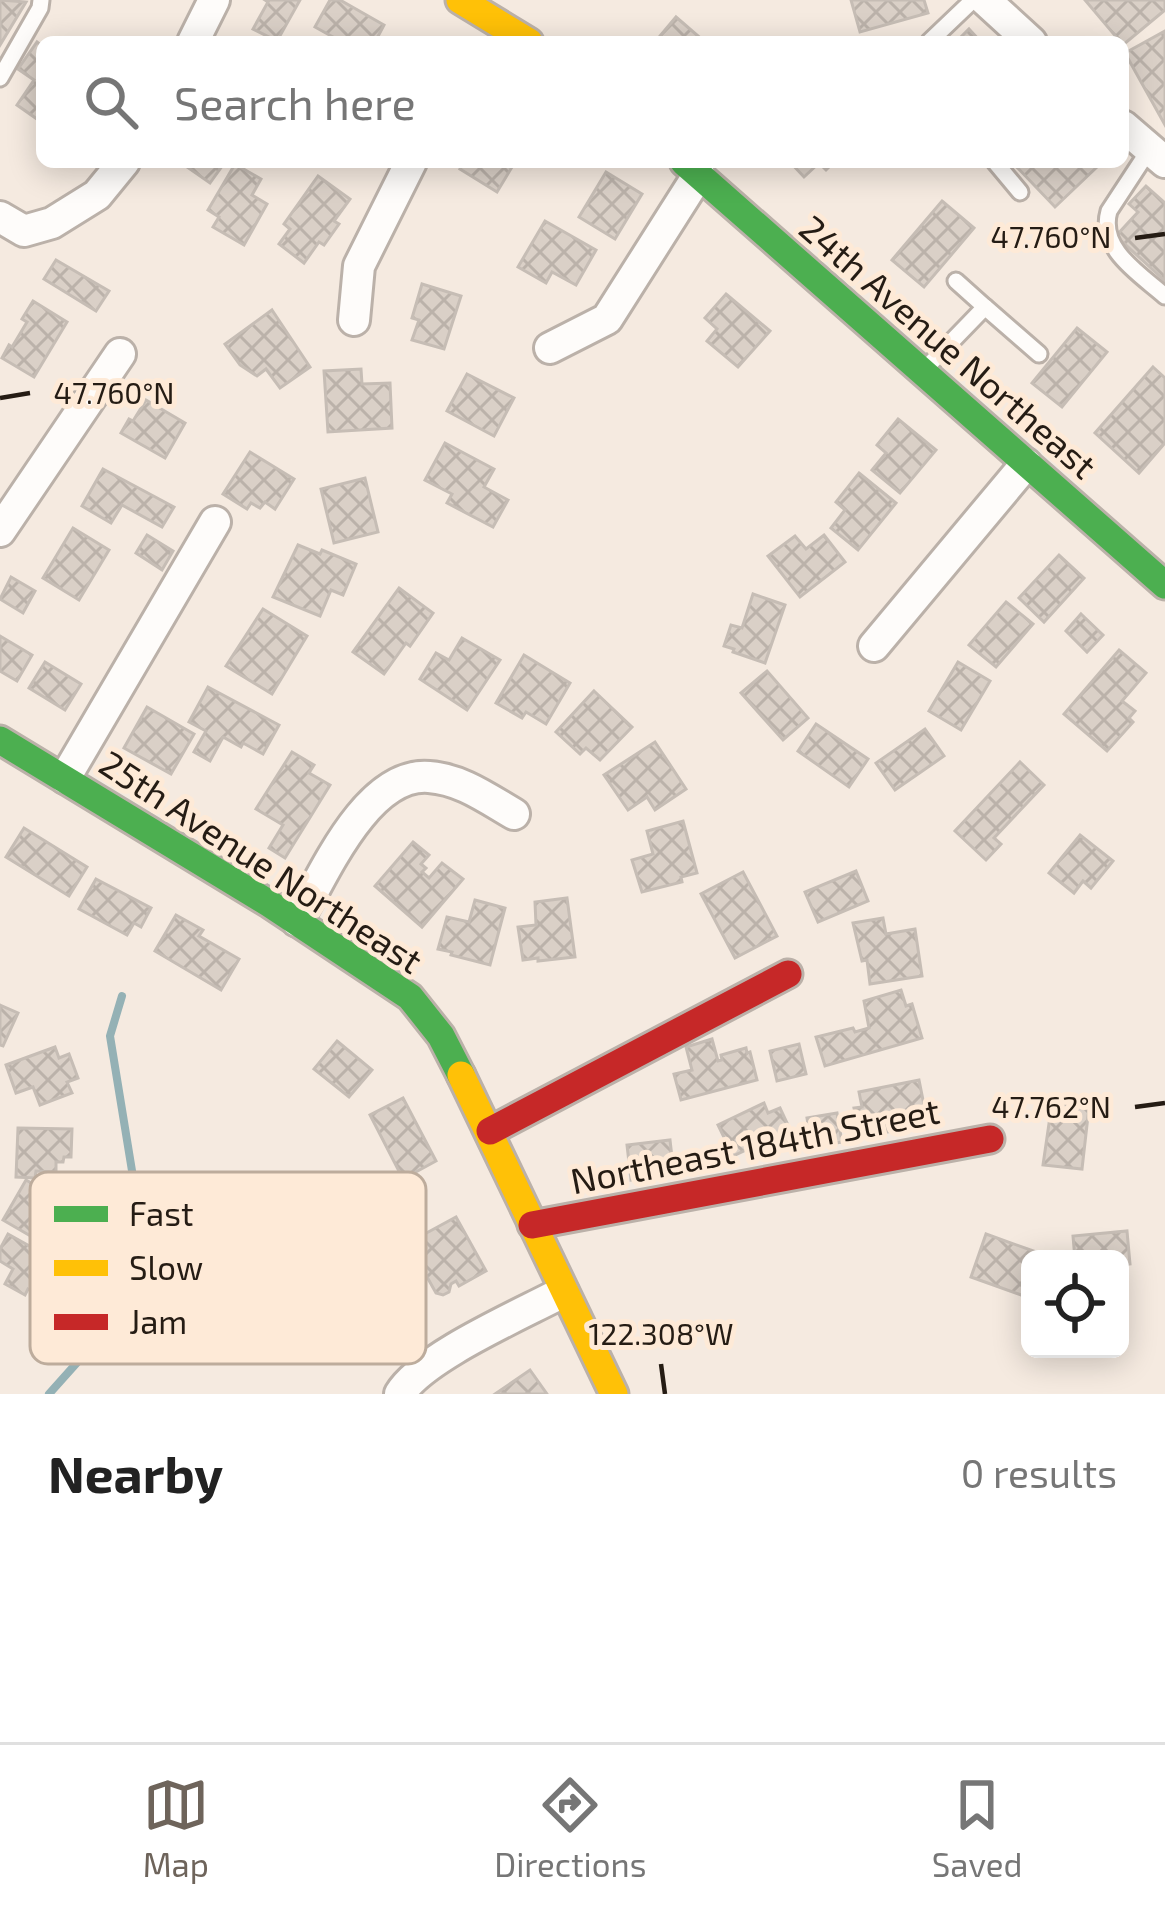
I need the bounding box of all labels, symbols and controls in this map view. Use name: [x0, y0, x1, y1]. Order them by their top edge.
search box: [36, 36, 1129, 168]
icon: search: [78, 69, 144, 135]
text: Search here: [174, 75, 416, 129]
street label: 24th Avenue Northeast: [792, 205, 1106, 486]
text: 47.760°N: [991, 218, 1111, 254]
text: 47.760°N: [54, 374, 174, 410]
street label: 25th Avenue Northeast: [92, 740, 431, 981]
street label: Northeast 184th Street: [567, 1088, 943, 1201]
text: 47.762°N: [991, 1088, 1111, 1124]
legend: [30, 1172, 426, 1364]
text: Fast: [129, 1193, 193, 1233]
text: Slow: [129, 1247, 203, 1287]
map controls: [1021, 1250, 1129, 1358]
button: locate: [1021, 1250, 1129, 1358]
text: Jam: [129, 1301, 187, 1341]
text: 122.308°W: [589, 1315, 733, 1351]
text: Nearby: [48, 1442, 223, 1503]
text: 0 results: [961, 1449, 1117, 1496]
tab: Map: [143, 1772, 209, 1884]
tab: Directions: [494, 1772, 646, 1884]
tab: Saved: [932, 1772, 1022, 1884]

